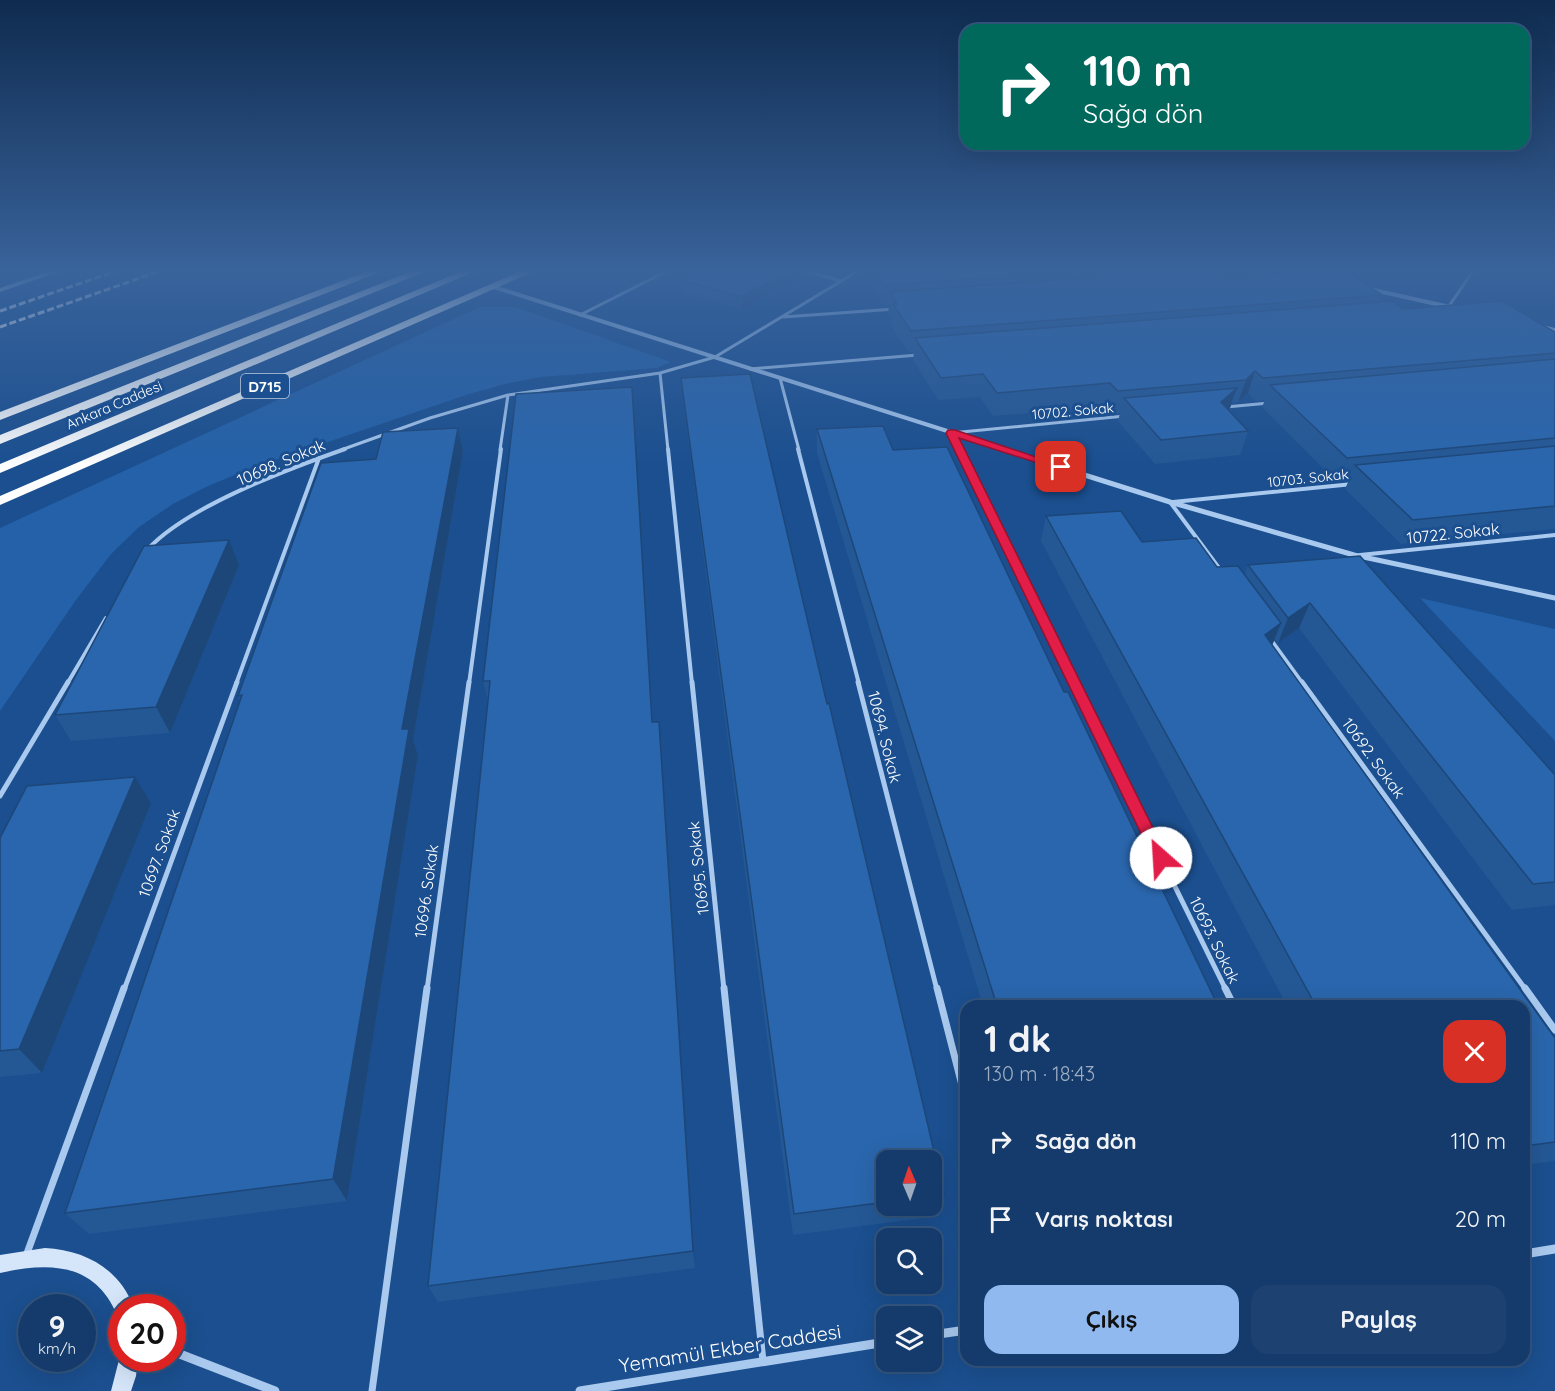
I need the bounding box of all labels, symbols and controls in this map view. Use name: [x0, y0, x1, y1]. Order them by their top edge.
text: 110 m: [1083, 44, 1192, 97]
icon: right: [984, 48, 1062, 126]
text: Sağa dön: [1083, 96, 1203, 130]
road number: D715: [241, 374, 289, 398]
street label: Ankara Caddesi: [63, 377, 165, 433]
street label: 10702. Sokak: [1031, 398, 1115, 424]
street label: 10698. Sokak: [234, 434, 328, 490]
pin: [1035, 441, 1086, 492]
icon: arrive: [1044, 450, 1077, 483]
street label: 10703. Sokak: [1266, 465, 1350, 491]
street label: 10722. Sokak: [1406, 518, 1500, 548]
street label: 10694. Sokak: [864, 689, 906, 785]
street label: 10692. Sokak: [1338, 714, 1410, 802]
street label: 10697. Sokak: [134, 806, 184, 900]
street label: 10695. Sokak: [683, 820, 713, 916]
position arrow: [1129, 826, 1193, 890]
street label: 10696. Sokak: [410, 843, 442, 939]
street label: 10693. Sokak: [1185, 893, 1245, 987]
text: 1 dk: [984, 1016, 1051, 1061]
button: close: [1443, 1020, 1506, 1083]
text: 130 m · 18:43: [984, 1061, 1095, 1086]
icon: right: [984, 1125, 1017, 1158]
text: Sağa dön: [1035, 1127, 1137, 1155]
text: 110 m: [1451, 1127, 1506, 1155]
north arrow: [876, 1150, 942, 1216]
map controls: [876, 1150, 942, 1372]
icon: arrive: [984, 1203, 1017, 1236]
text: Varış noktası: [1035, 1205, 1173, 1233]
text: 20 m: [1455, 1205, 1506, 1233]
button: search: [876, 1228, 942, 1294]
button: Çıkış: [984, 1285, 1239, 1354]
button: Paylaş: [1251, 1285, 1506, 1354]
speed limit sign: 20: [108, 1294, 186, 1372]
button: layers: [876, 1306, 942, 1372]
text: 9: [48, 1307, 66, 1345]
street label: Yemamül Ekber Caddesi: [617, 1318, 843, 1378]
text: km/h: [38, 1339, 76, 1358]

